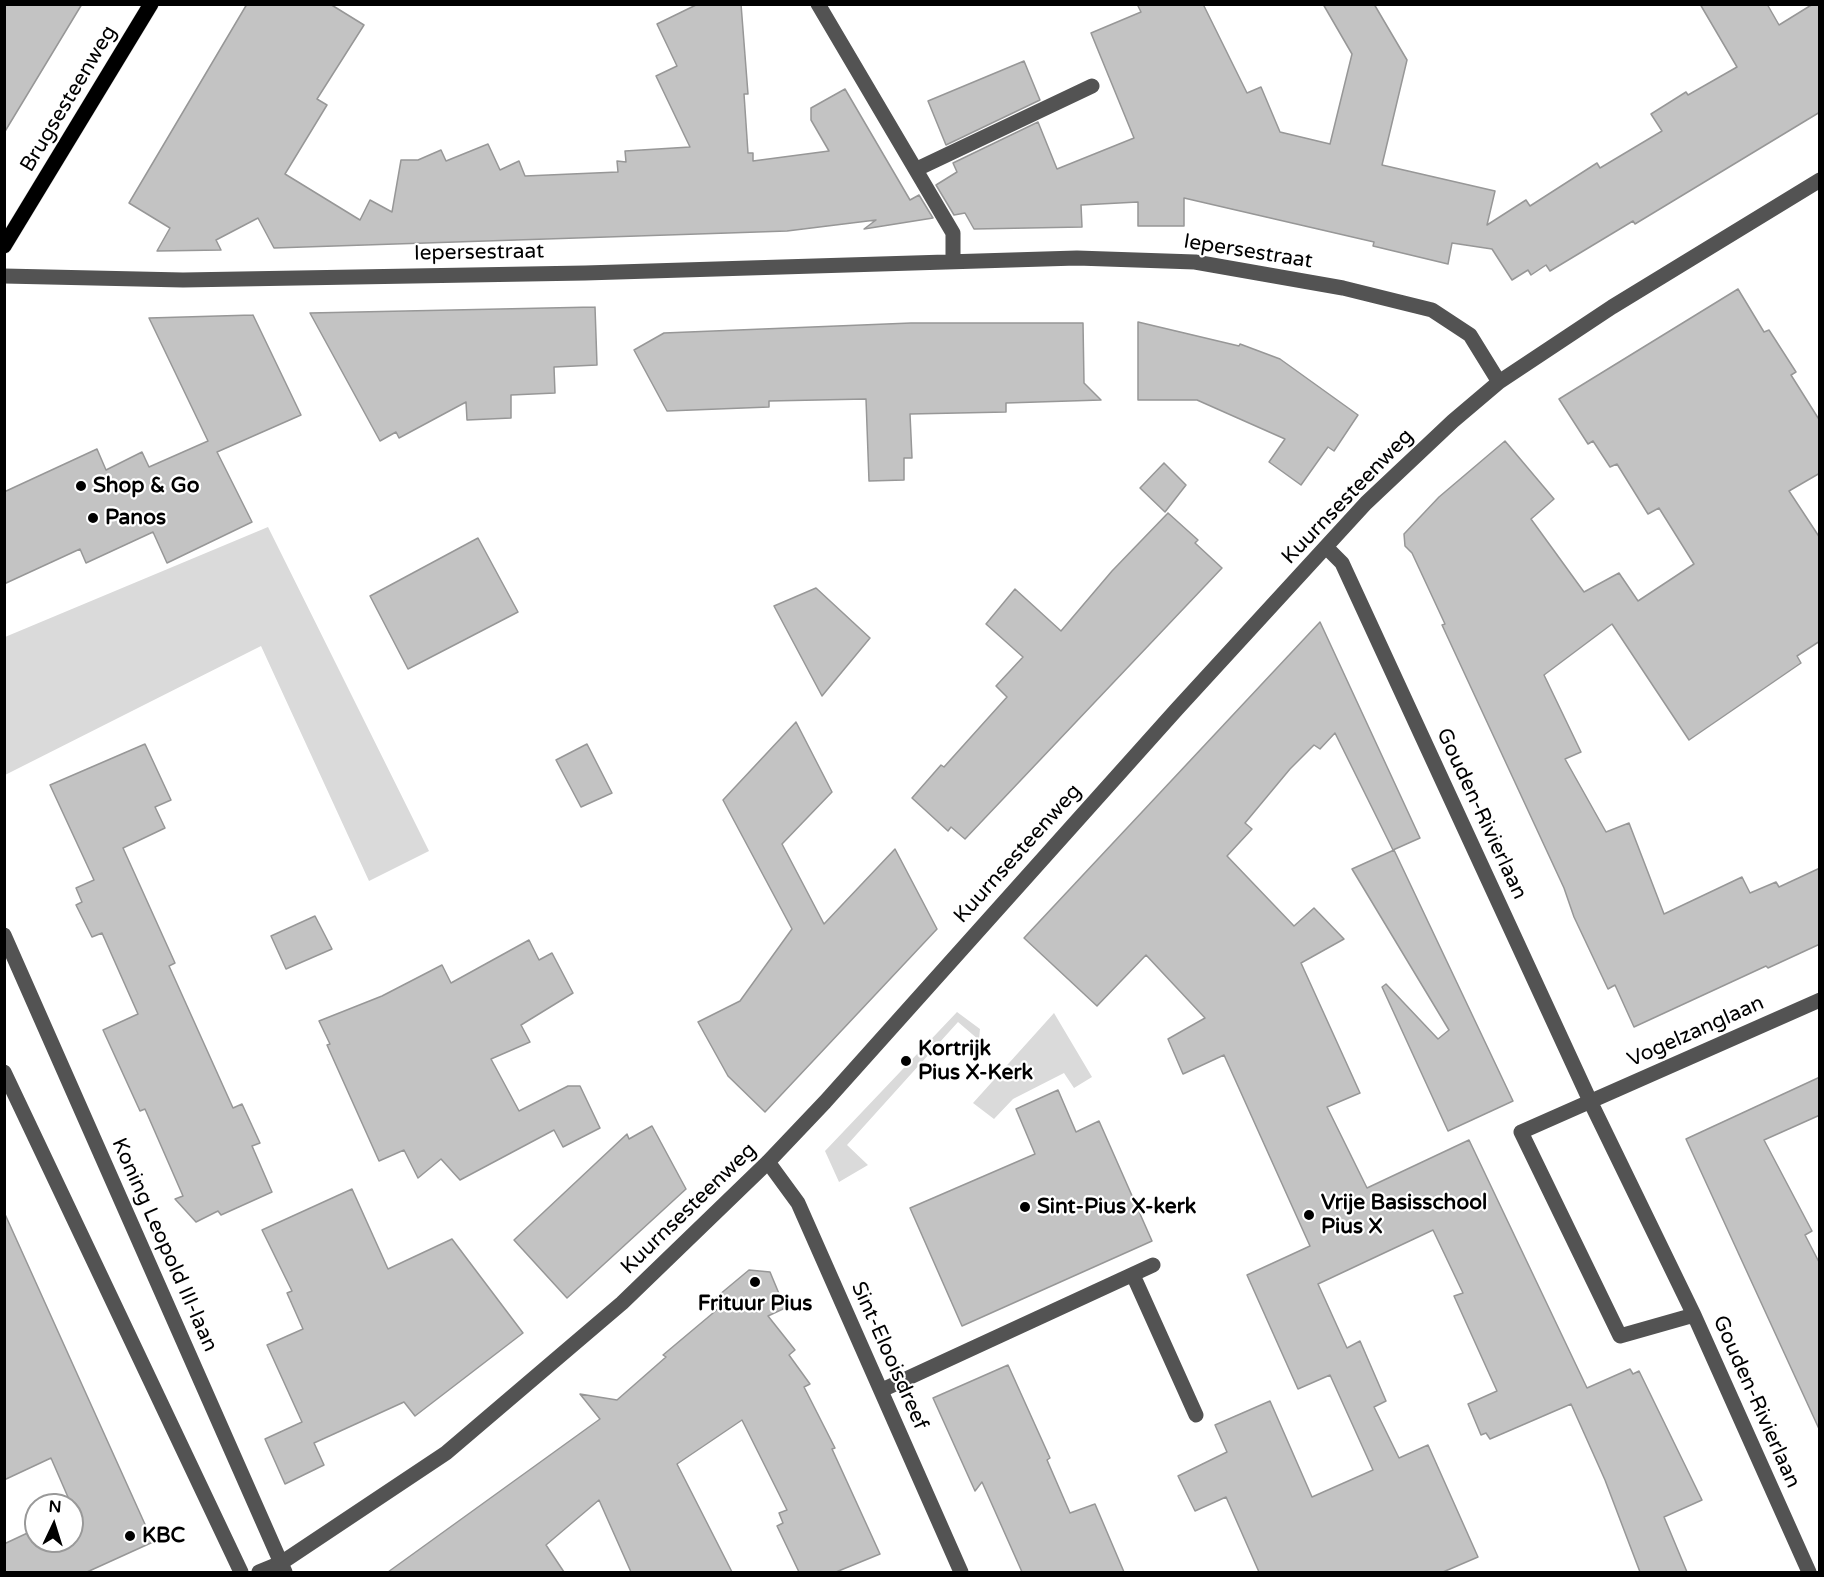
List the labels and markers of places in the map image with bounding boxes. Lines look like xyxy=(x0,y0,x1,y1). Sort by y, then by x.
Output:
place label: Shop & Go xyxy=(93,473,200,499)
marker: Shop & Go xyxy=(74,479,88,493)
place label: Panos xyxy=(105,505,166,531)
marker: Panos xyxy=(86,511,100,525)
place label: Kortrijk Pius X-Kerk xyxy=(918,1036,1033,1086)
marker: Kortrijk Pius X-Kerk xyxy=(899,1054,913,1068)
place label: Vrije Basisschool Pius X xyxy=(1321,1190,1487,1240)
place label: Sint-Pius X-kerk xyxy=(1037,1194,1196,1220)
marker: Sint-Pius X-kerk xyxy=(1018,1200,1032,1214)
marker: Vrije Basisschool Pius X xyxy=(1302,1208,1316,1222)
marker: Frituur Pius xyxy=(748,1275,762,1289)
place label: Frituur Pius xyxy=(698,1291,812,1317)
place label: KBC xyxy=(142,1523,185,1549)
marker: KBC xyxy=(123,1529,137,1543)

